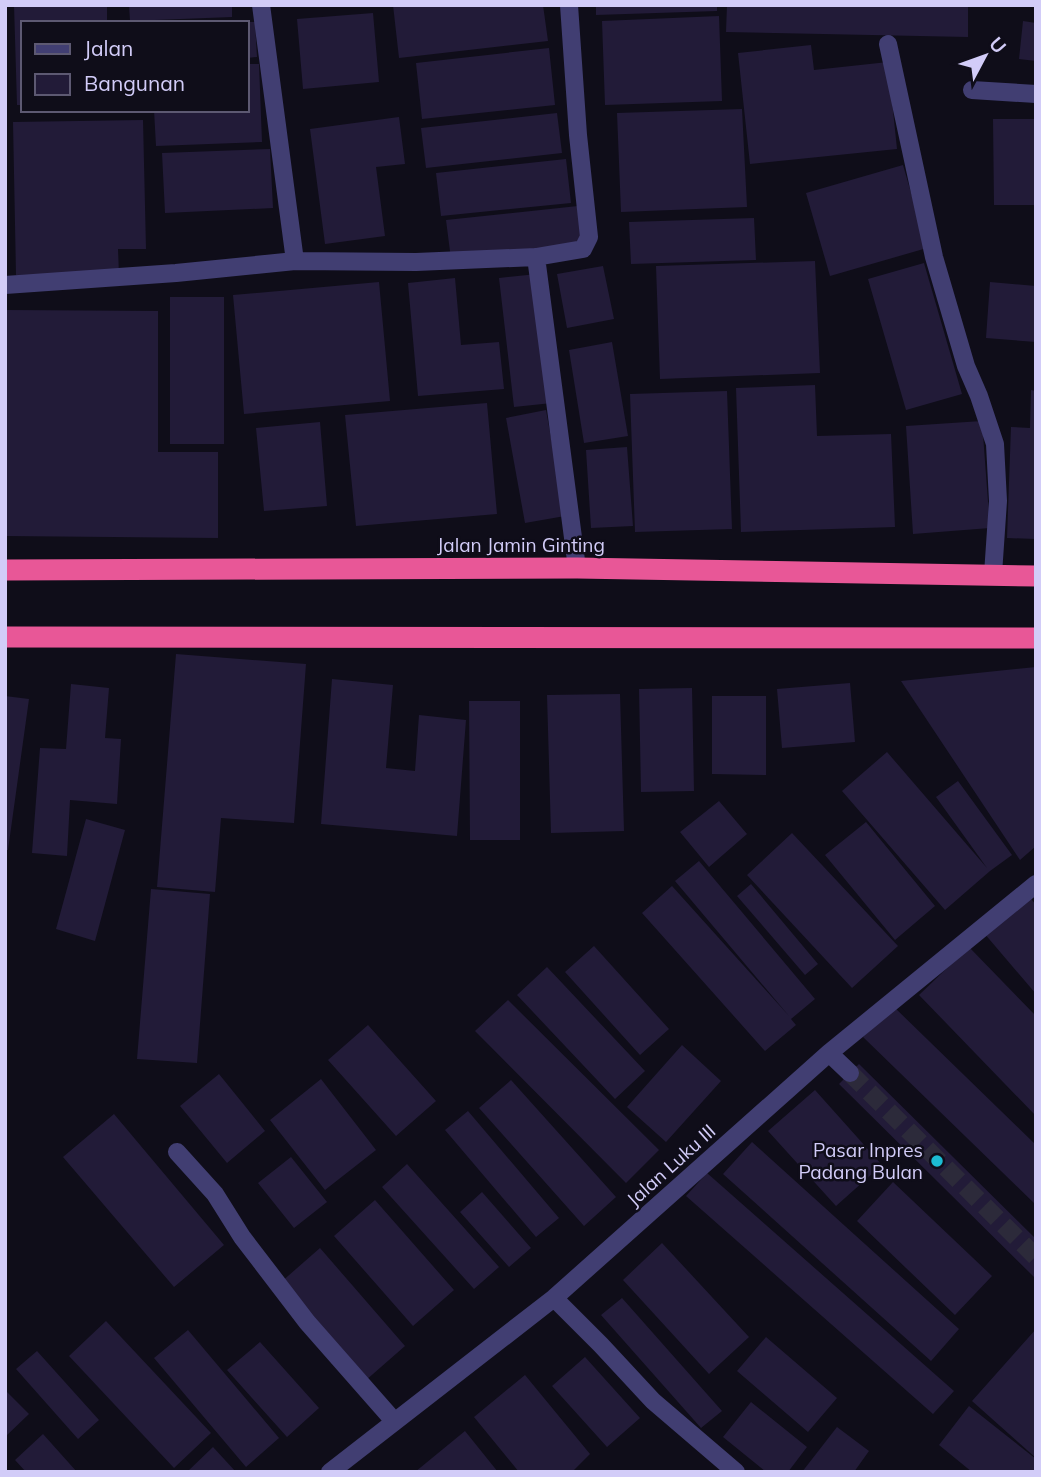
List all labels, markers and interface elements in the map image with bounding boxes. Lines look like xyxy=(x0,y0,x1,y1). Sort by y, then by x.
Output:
legend xyxy=(21,21,248,112)
north arrow xyxy=(950,21,1020,91)
text: U xyxy=(984,32,1011,58)
text: Jalan xyxy=(84,35,133,61)
text: Bangunan xyxy=(84,70,185,96)
street label: Jalan Jamin Ginting xyxy=(437,533,605,557)
street label: Jalan Luku III xyxy=(622,1119,720,1211)
place label: Pasar Inpres Padang Bulan xyxy=(798,1138,923,1184)
marker: Pasar Inpres Padang Bulan xyxy=(929,1153,945,1169)

